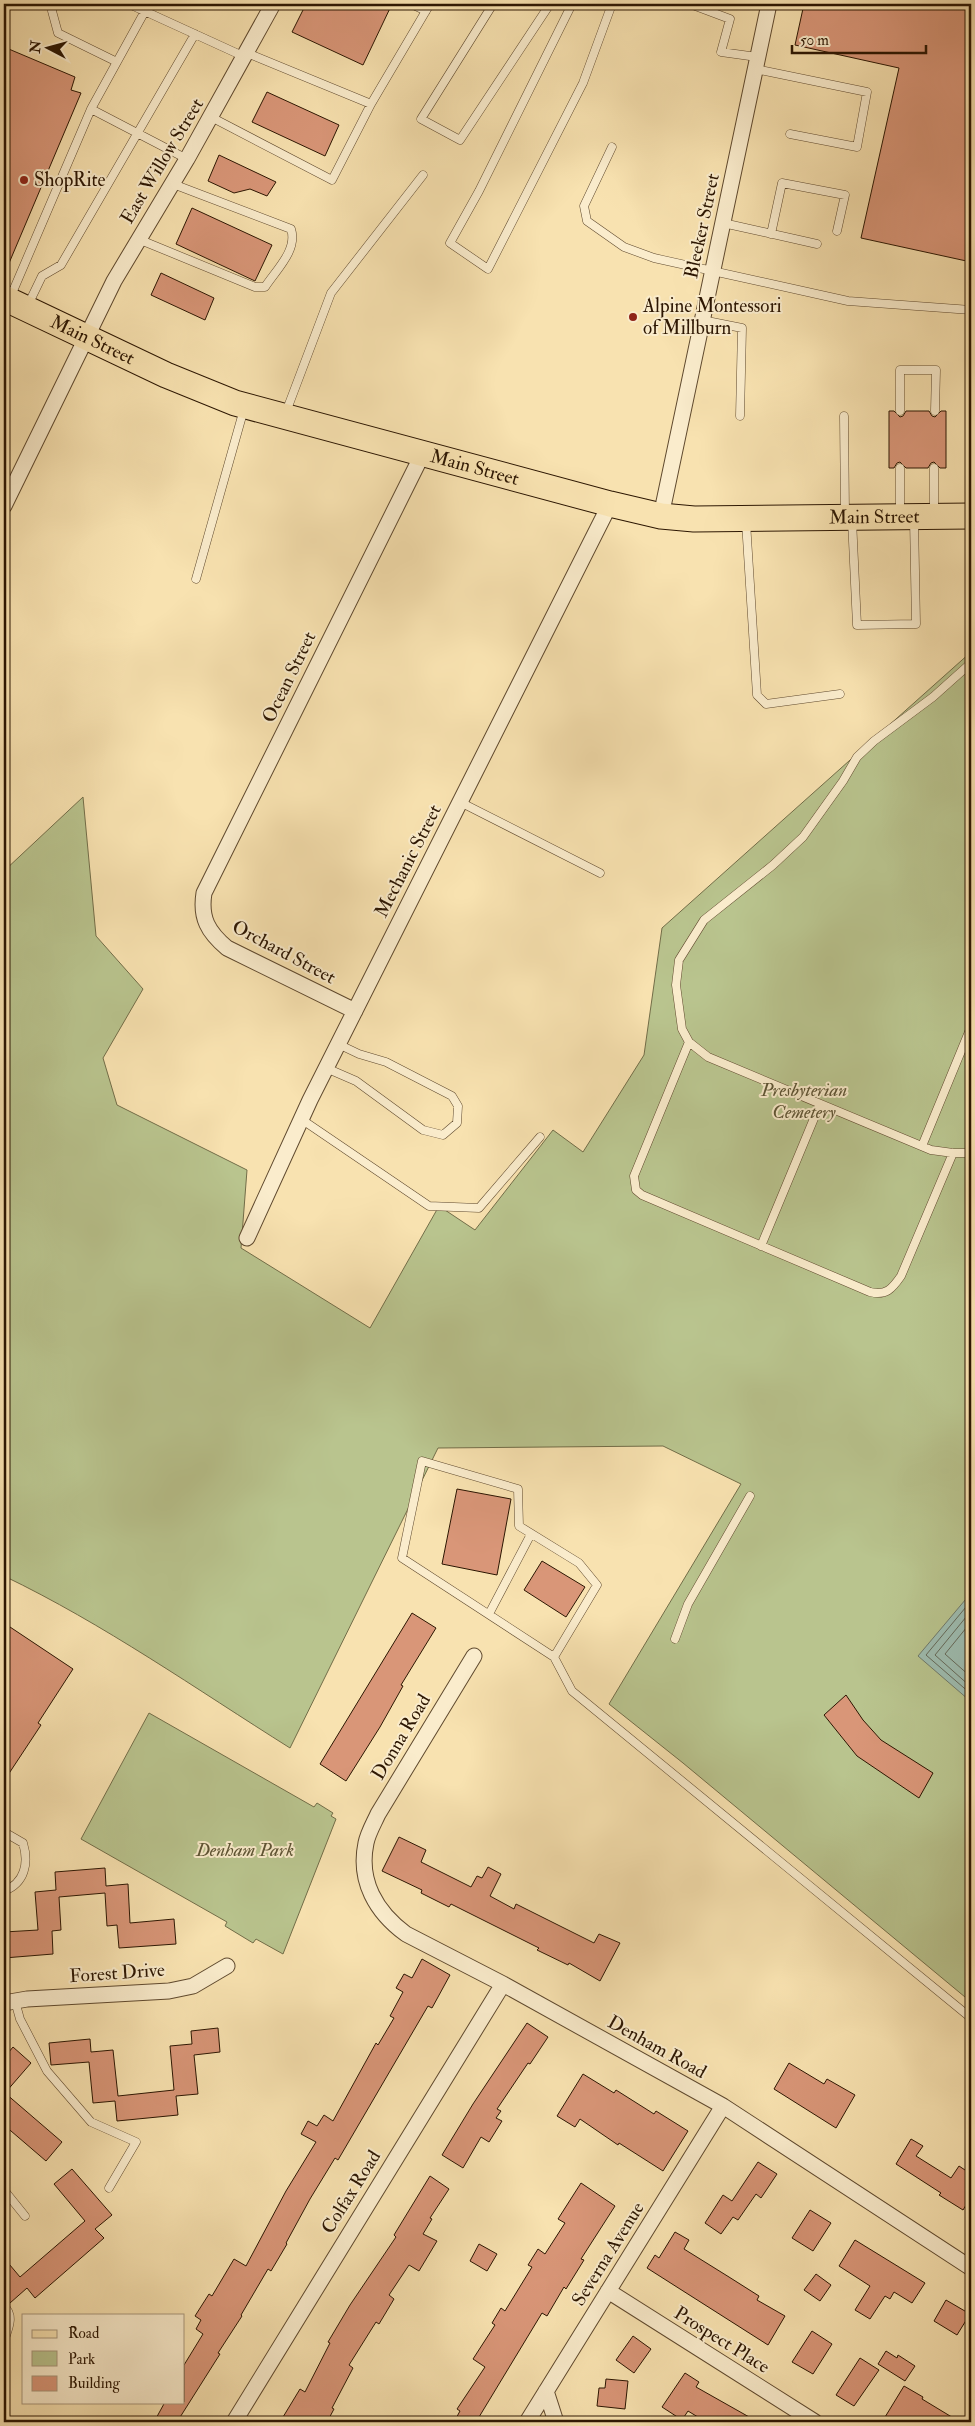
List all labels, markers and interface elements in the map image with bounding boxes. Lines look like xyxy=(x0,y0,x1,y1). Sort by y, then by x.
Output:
north arrow xyxy=(22,22,72,72)
scale bar xyxy=(792,22,926,54)
text: 50 m xyxy=(800,31,829,50)
text: N xyxy=(26,39,45,55)
street label: East Willow Street xyxy=(115,94,209,228)
place label: ShopRite xyxy=(34,168,106,193)
street label: Bleeker Street xyxy=(679,171,725,281)
marker: ShopRite xyxy=(18,174,30,186)
place label: Alpine Montessori of Millburn xyxy=(642,294,782,340)
street label: Main Street xyxy=(46,310,139,370)
marker: Alpine Montessori of Millburn xyxy=(627,311,639,323)
street label: Main Street xyxy=(428,444,522,491)
street label: Main Street xyxy=(829,505,920,530)
street label: Ocean Street xyxy=(257,627,321,727)
street label: Mechanic Street xyxy=(369,800,447,922)
street label: Orchard Street xyxy=(228,915,340,989)
park label: Presbyterian Cemetery xyxy=(760,1078,847,1124)
street label: Donna Road xyxy=(366,1689,436,1784)
park label: Denham Park xyxy=(195,1838,294,1862)
street label: Forest Drive xyxy=(68,1958,166,1988)
street label: Denham Road xyxy=(603,2010,711,2084)
street label: Colfax Road xyxy=(316,2145,386,2238)
street label: Severna Avenue xyxy=(567,2197,650,2310)
street label: Prospect Place xyxy=(669,2301,774,2380)
legend xyxy=(22,2314,185,2404)
text: Road xyxy=(68,2324,100,2343)
text: Park xyxy=(68,2350,95,2369)
text: Building xyxy=(68,2374,120,2393)

